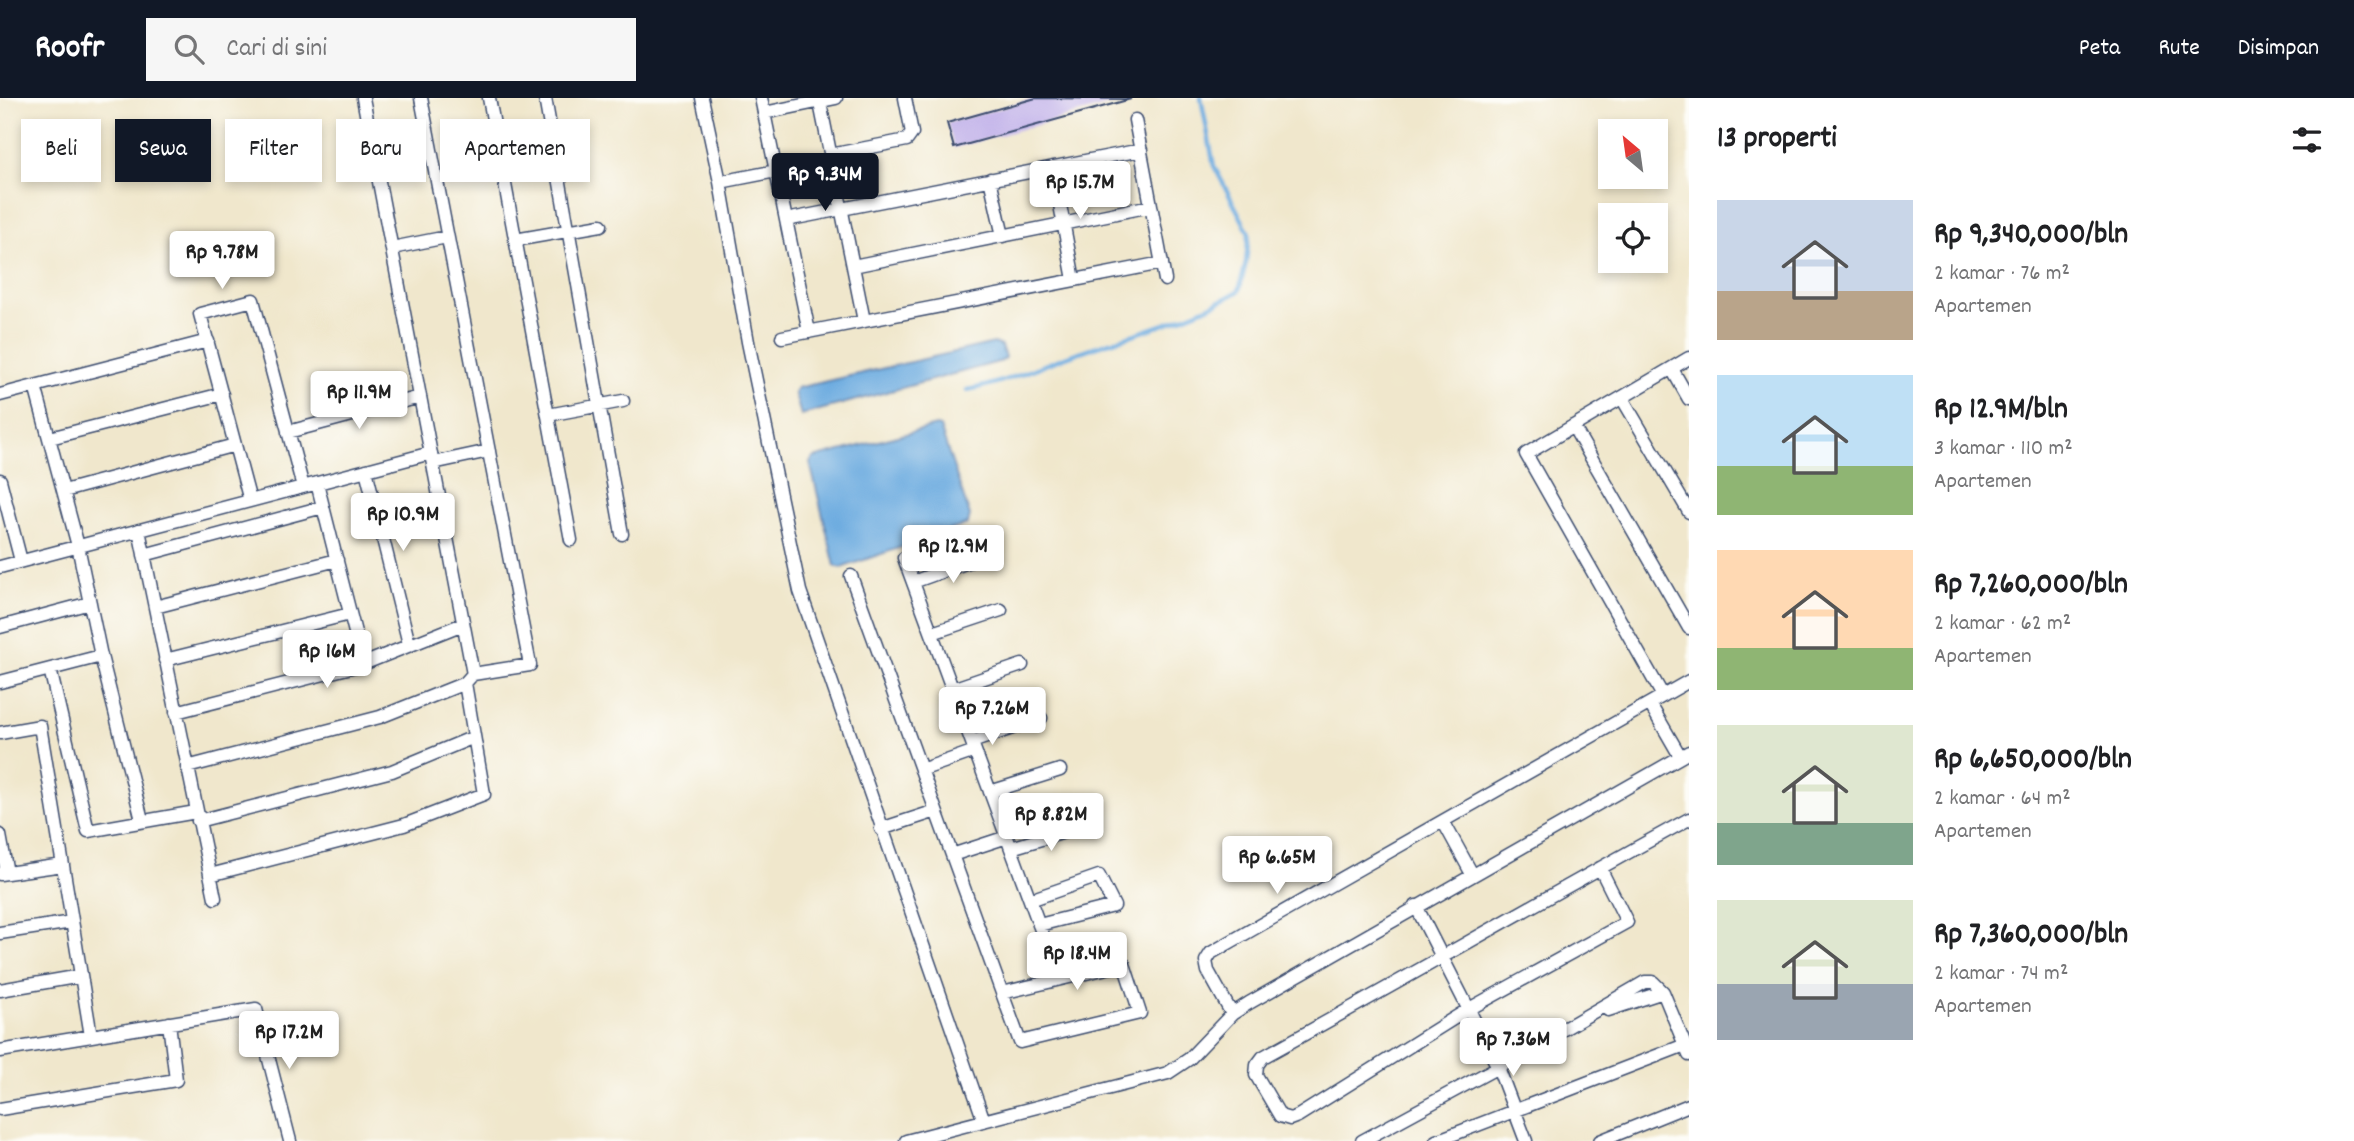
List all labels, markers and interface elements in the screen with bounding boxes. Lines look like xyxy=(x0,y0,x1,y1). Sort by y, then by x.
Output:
search box xyxy=(146,18,636,81)
text: Roofr xyxy=(35,26,104,73)
icon: search xyxy=(170,30,208,68)
text: Cari di sini xyxy=(226,31,327,68)
text: Peta xyxy=(2079,32,2120,66)
text: Rute xyxy=(2158,32,2200,66)
text: Disimpan xyxy=(2238,32,2319,66)
chip: Beli xyxy=(21,119,101,182)
chip: Sewa xyxy=(115,119,211,182)
chip: Filter xyxy=(225,119,322,182)
chip: Baru xyxy=(336,119,426,182)
chip: Apartemen xyxy=(440,119,590,182)
north arrow xyxy=(1598,119,1668,189)
map controls xyxy=(1598,119,1668,273)
text: 13 properti xyxy=(1717,119,1837,162)
icon: filters xyxy=(2288,121,2326,159)
pin: Rp 9.34M xyxy=(753,153,897,213)
text: Rp 9.34M xyxy=(788,159,862,192)
pin: Rp 15.7M xyxy=(1008,162,1152,221)
text: Rp 15.7M xyxy=(1046,167,1114,200)
button: locate xyxy=(1598,203,1668,273)
text: Rp 9,340,000/bln xyxy=(1934,215,2128,258)
icon: home xyxy=(1773,228,1857,312)
pin: Rp 9.78M xyxy=(150,232,294,291)
text: Rp 9.78M xyxy=(186,237,258,270)
text: 2 kamar · 76 m² xyxy=(1934,258,2070,291)
text: Apartemen xyxy=(1934,291,2032,324)
pin: Rp 11.9M xyxy=(287,372,431,431)
text: Rp 11.9M xyxy=(327,377,391,410)
text: Rp 12.9M/bln xyxy=(1934,390,2068,433)
icon: home xyxy=(1773,403,1857,487)
text: 3 kamar · 110 m² xyxy=(1934,433,2073,466)
text: Apartemen xyxy=(1934,466,2032,499)
pin: Rp 10.9M xyxy=(331,494,475,553)
text: Rp 10.9M xyxy=(367,499,439,532)
pin: Rp 12.9M xyxy=(881,526,1025,585)
text: Rp 12.9M xyxy=(918,531,988,564)
text: Rp 7,260,000/bln xyxy=(1934,565,2128,608)
icon: home xyxy=(1773,578,1857,662)
text: 2 kamar · 62 m² xyxy=(1934,608,2071,641)
pin: Rp 16M xyxy=(270,630,384,690)
text: Rp 16M xyxy=(299,636,355,669)
text: Apartemen xyxy=(1934,641,2032,674)
pin: Rp 7.26M xyxy=(920,688,1064,747)
text: Rp 7.26M xyxy=(955,693,1029,726)
text: Rp 6,650,000/bln xyxy=(1934,740,2132,783)
icon: home xyxy=(1773,753,1857,837)
text: 2 kamar · 64 m² xyxy=(1934,783,2071,816)
pin: Rp 8.82M xyxy=(979,794,1123,853)
text: Rp 8.82M xyxy=(1015,799,1087,832)
text: Apartemen xyxy=(1934,816,2032,849)
pin: Rp 6.65M xyxy=(1205,836,1349,896)
text: Rp 6.65M xyxy=(1238,842,1316,875)
text: Rp 7,360,000/bln xyxy=(1934,915,2128,958)
icon: home xyxy=(1773,928,1857,1012)
pin: Rp 18.4M xyxy=(1005,932,1149,992)
text: Rp 18.4M xyxy=(1043,938,1111,971)
text: 2 kamar · 74 m² xyxy=(1934,958,2068,991)
text: Apartemen xyxy=(1934,991,2032,1024)
pin: Rp 17.2M xyxy=(217,1012,361,1071)
text: Rp 17.2M xyxy=(255,1017,323,1050)
pin: Rp 7.36M xyxy=(1441,1018,1585,1078)
text: Rp 7.36M xyxy=(1476,1024,1550,1057)

